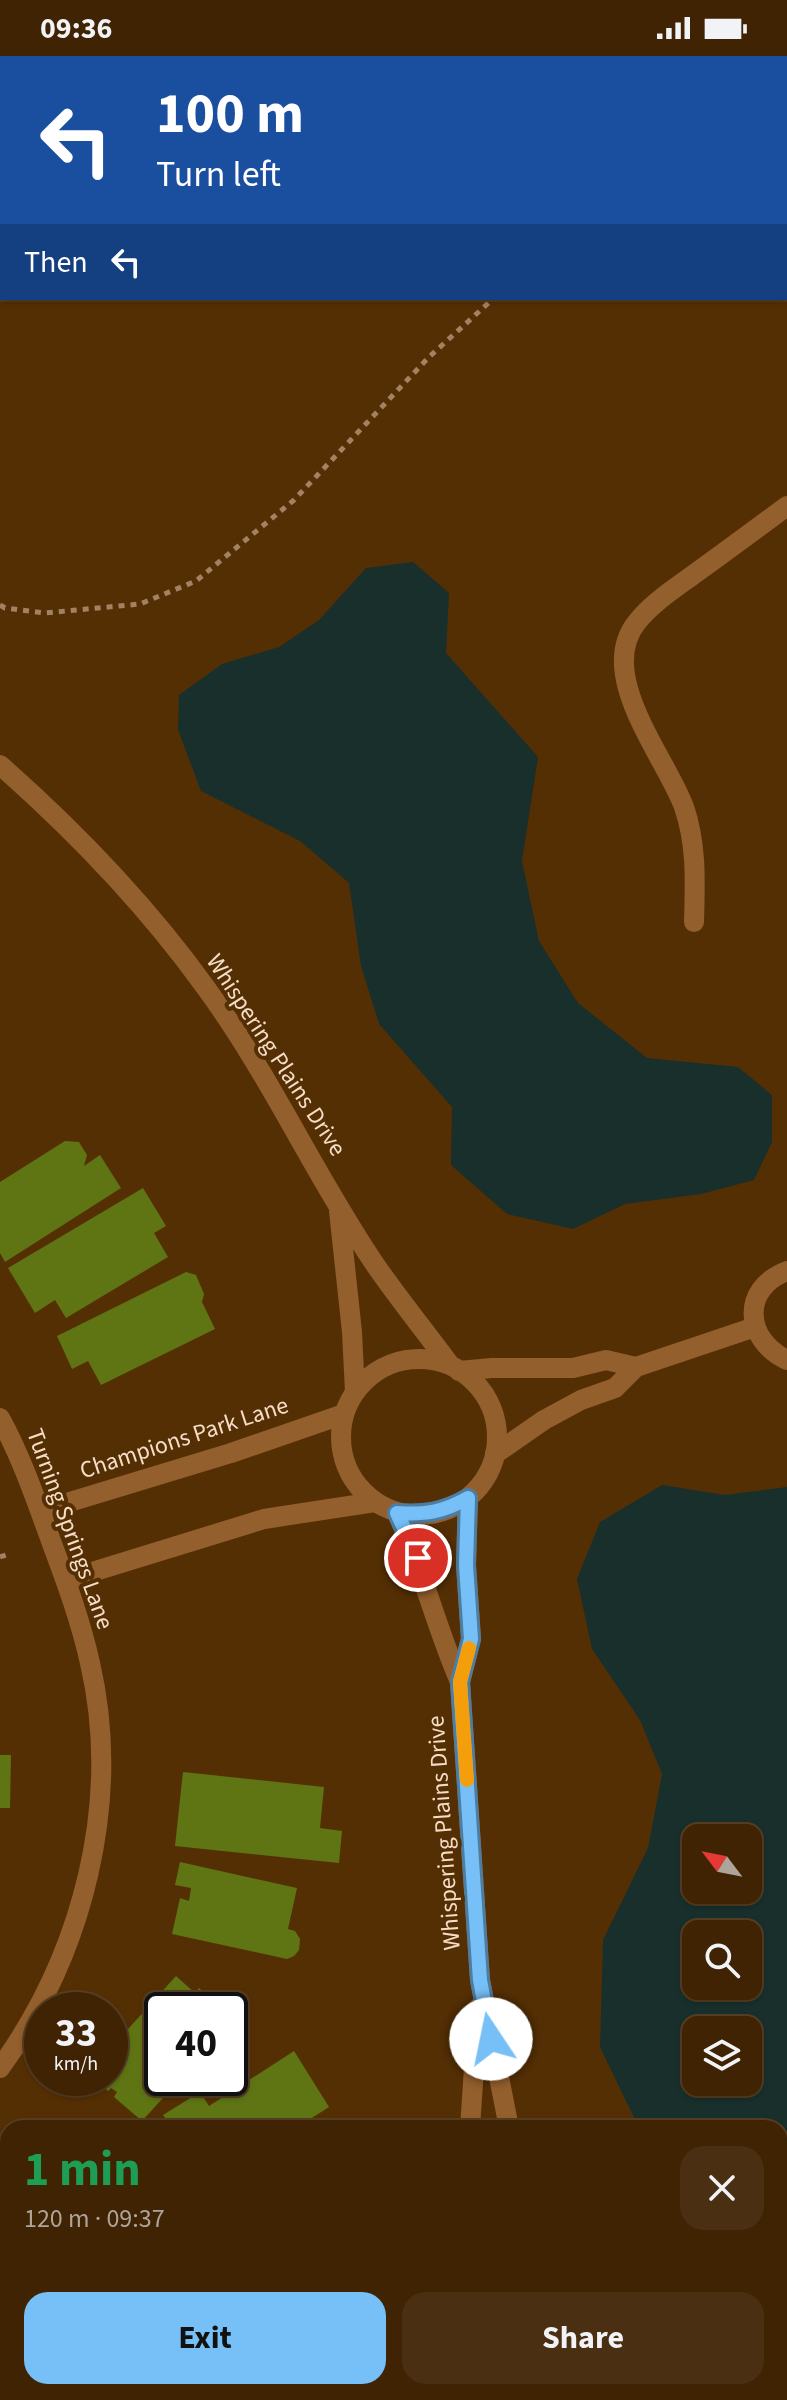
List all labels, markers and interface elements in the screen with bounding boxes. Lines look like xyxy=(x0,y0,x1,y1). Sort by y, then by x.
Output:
text: 09:36 xyxy=(40,7,112,50)
text: 100 m xyxy=(156,75,304,154)
icon: left xyxy=(24,88,128,192)
text: Turn left xyxy=(156,149,281,200)
icon: left xyxy=(104,240,148,284)
text: Then xyxy=(24,241,88,284)
street label: Whispering Plains Drive xyxy=(197,947,355,1163)
street label: Champions Park Lane xyxy=(75,1388,293,1488)
street label: Turning Springs Lane xyxy=(17,1424,123,1634)
pin xyxy=(384,1524,452,1592)
icon: arrive xyxy=(396,1536,440,1580)
street label: Whispering Plains Drive xyxy=(418,1715,470,1951)
north arrow xyxy=(682,1824,762,1904)
map controls xyxy=(682,1824,762,2096)
button: search xyxy=(682,1920,762,2000)
speed limit sign: 40 xyxy=(144,1992,248,2096)
position arrow xyxy=(449,1997,533,2081)
text: 33 xyxy=(55,2005,97,2062)
button: layers xyxy=(682,2016,762,2096)
text: km/h xyxy=(54,2050,98,2078)
text: 1 min xyxy=(24,2136,141,2204)
button: close xyxy=(680,2146,764,2230)
text: 120 m · 09:37 xyxy=(24,2200,165,2237)
button: Exit xyxy=(24,2292,386,2384)
button: Share xyxy=(402,2292,764,2384)

